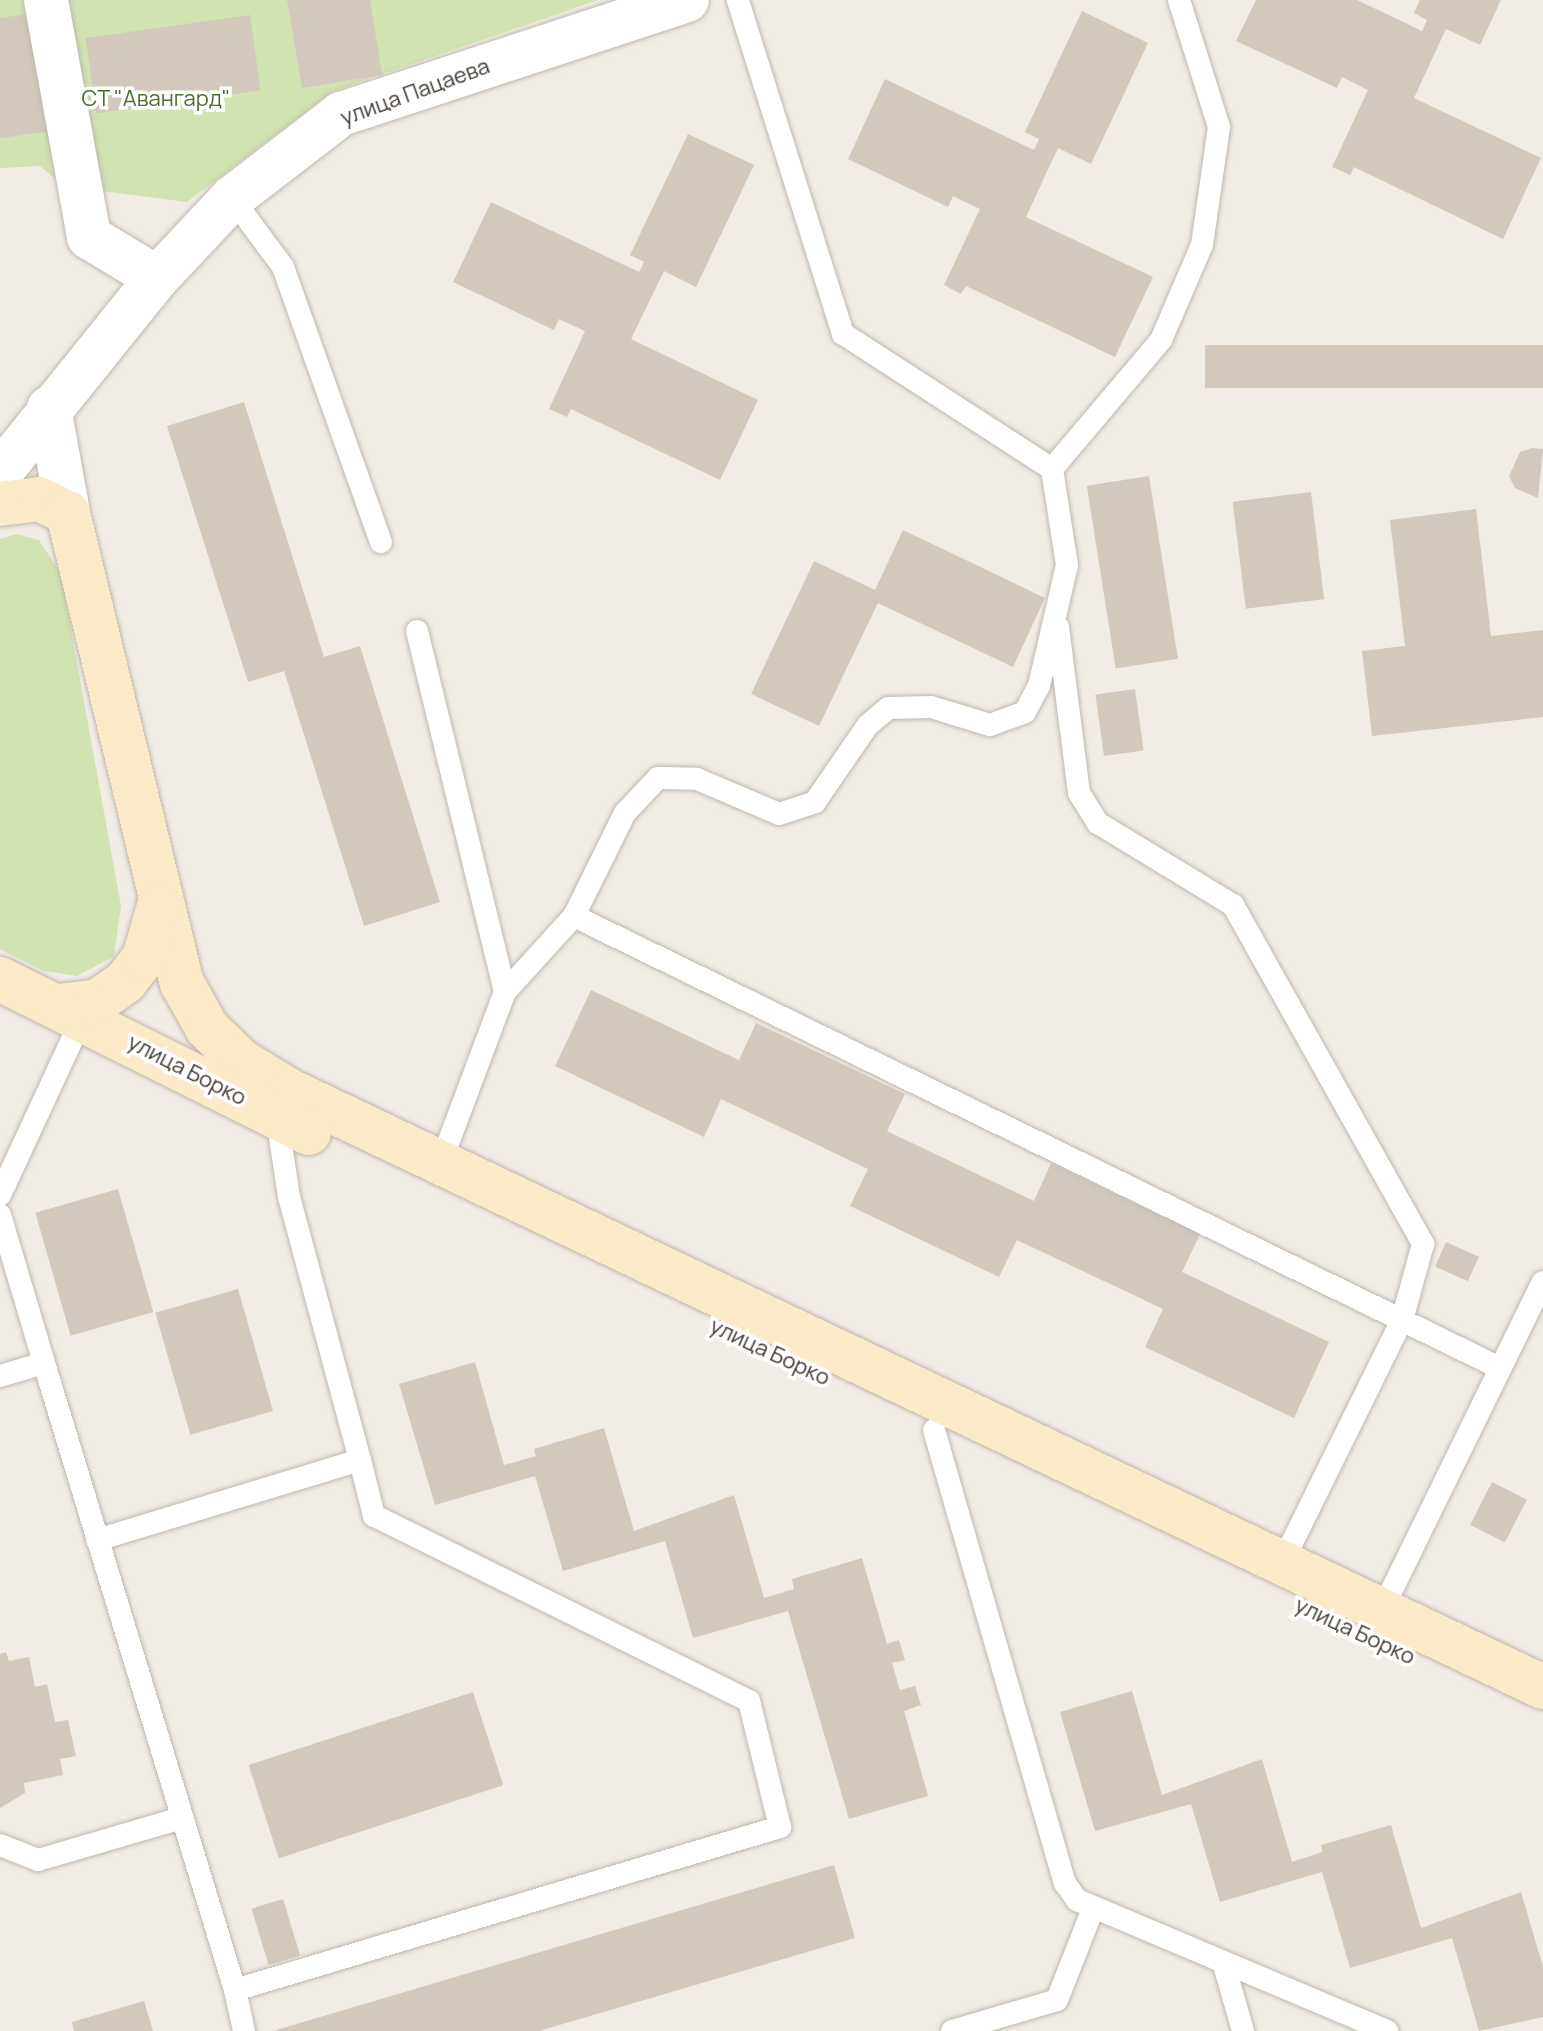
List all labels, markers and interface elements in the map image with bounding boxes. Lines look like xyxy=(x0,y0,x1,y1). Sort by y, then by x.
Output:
street label: улица Пацаева xyxy=(337,53,493,131)
park label: СТ "Авангард" xyxy=(81,86,231,112)
street label: улица Борко xyxy=(123,1029,251,1111)
street label: улица Борко xyxy=(706,1313,834,1391)
street label: улица Борко xyxy=(1291,1592,1419,1670)

